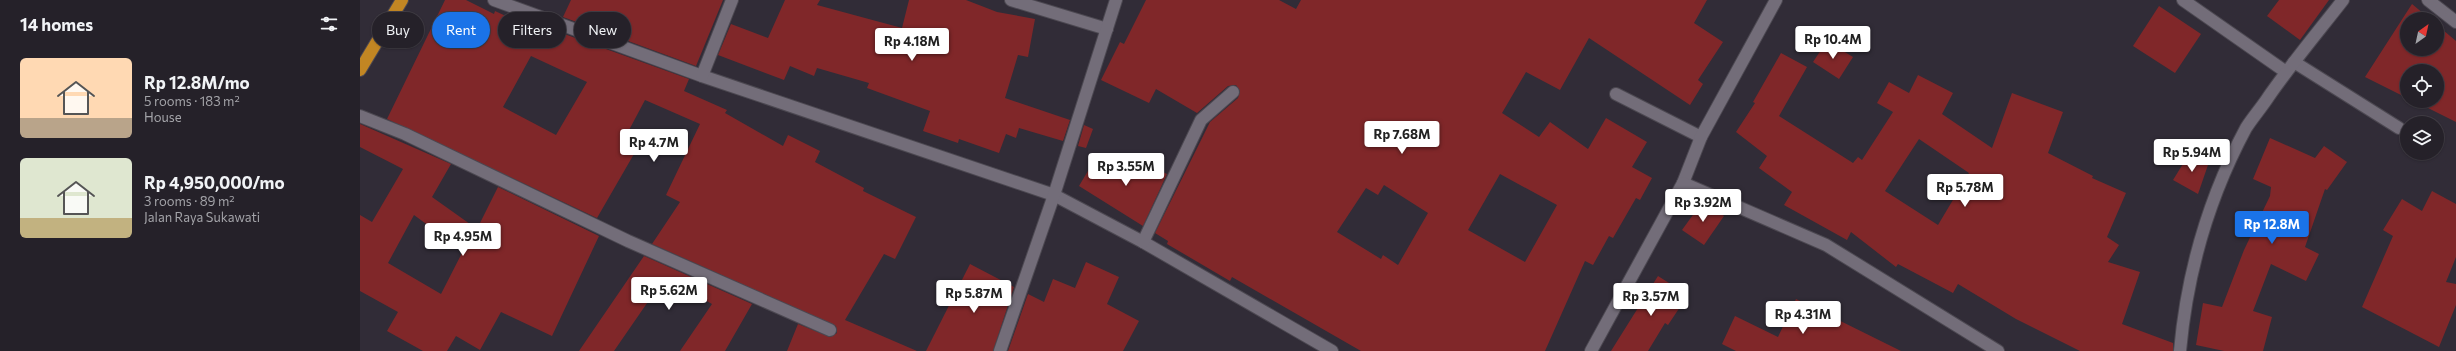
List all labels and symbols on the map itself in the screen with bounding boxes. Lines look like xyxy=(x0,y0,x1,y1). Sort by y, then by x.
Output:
north arrow xyxy=(2400,12,2444,56)
pin: Rp 10.4M xyxy=(1792,26,1874,60)
pin: Rp 4.18M xyxy=(871,28,953,62)
pin: Rp 7.68M xyxy=(1361,121,1443,155)
pin: Rp 4.7M xyxy=(617,129,691,163)
pin: Rp 5.94M xyxy=(2151,139,2233,173)
pin: Rp 3.55M xyxy=(1085,153,1167,187)
pin: Rp 5.78M xyxy=(1924,174,2006,208)
pin: Rp 3.92M xyxy=(1662,189,1744,223)
pin: Rp 12.8M xyxy=(2231,211,2313,245)
pin: Rp 4.95M xyxy=(422,223,504,257)
pin: Rp 5.62M xyxy=(628,277,710,311)
pin: Rp 5.87M xyxy=(933,280,1015,314)
pin: Rp 3.57M xyxy=(1610,283,1692,317)
pin: Rp 4.31M xyxy=(1762,301,1844,335)

